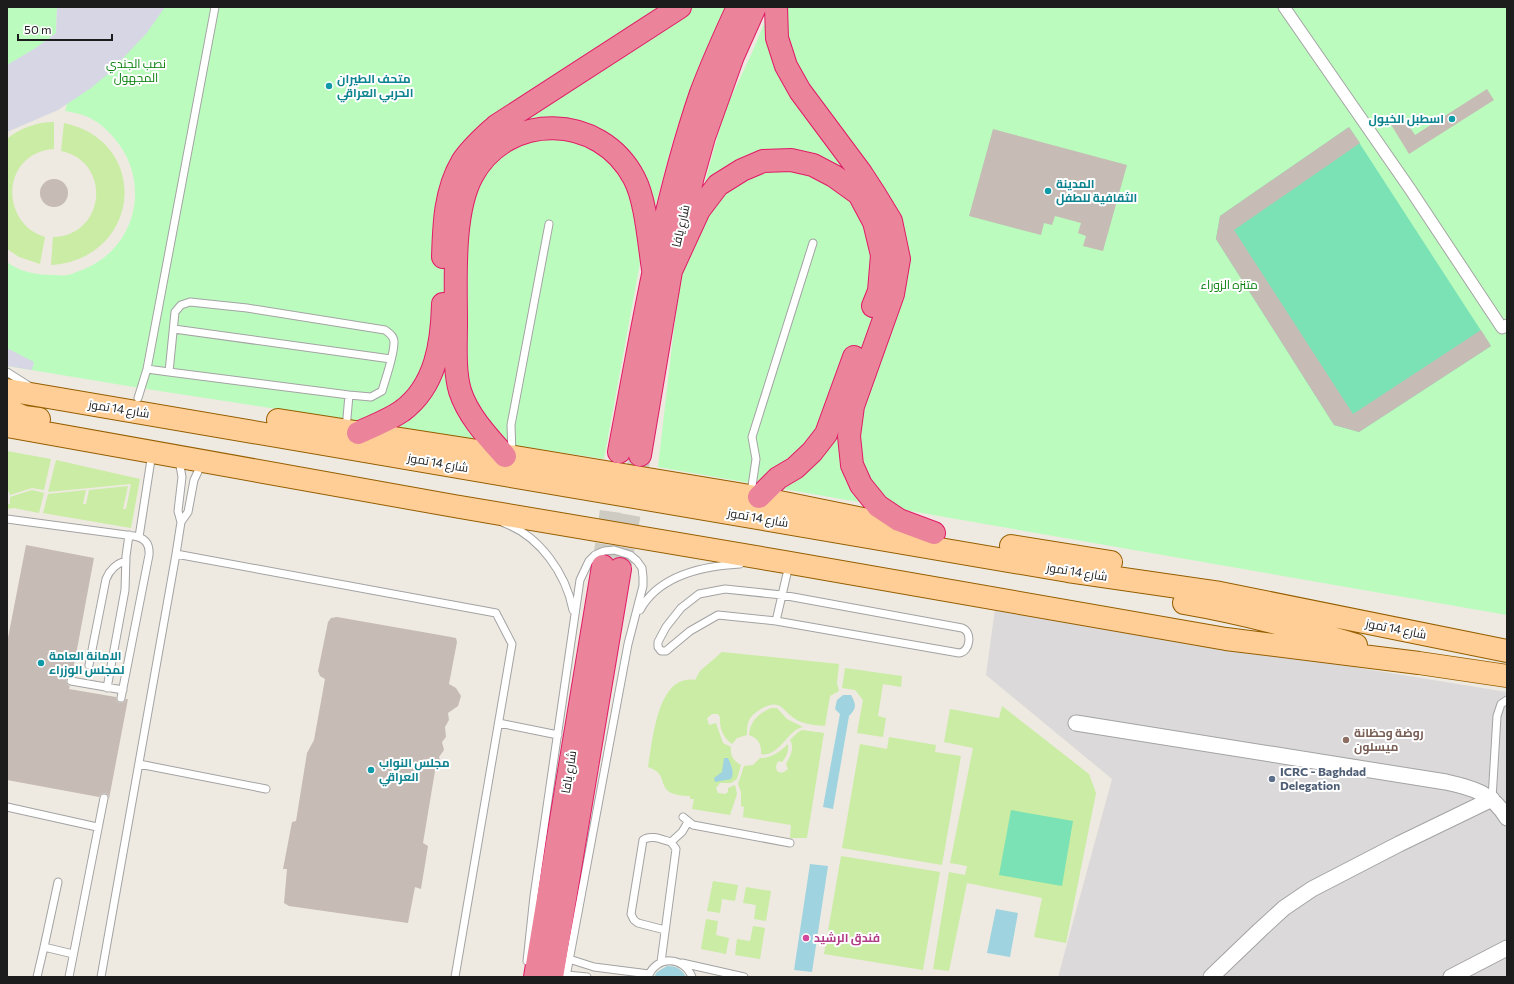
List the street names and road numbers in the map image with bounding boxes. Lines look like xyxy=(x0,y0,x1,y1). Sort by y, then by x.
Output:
street label: شارع يافا xyxy=(668,203,694,249)
street label: شارع 14 تموز xyxy=(86,396,151,422)
street label: شارع 14 تموز xyxy=(405,450,470,476)
street label: شارع 14 تموز xyxy=(725,505,790,531)
street label: شارع 14 تموز xyxy=(1044,559,1109,585)
street label: شارع 14 تموز xyxy=(1363,615,1428,643)
street label: شارع يافا xyxy=(558,749,580,795)

